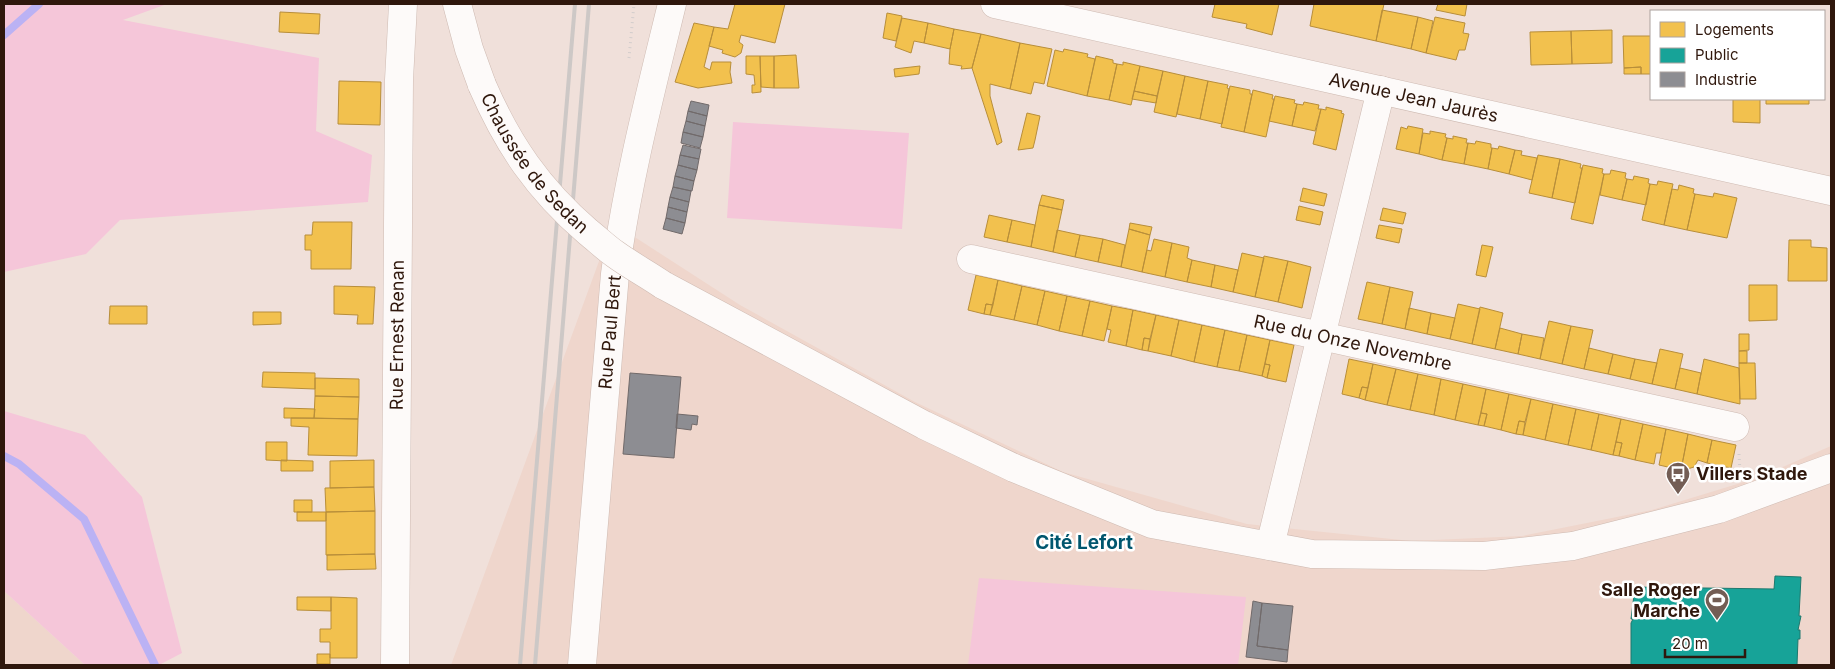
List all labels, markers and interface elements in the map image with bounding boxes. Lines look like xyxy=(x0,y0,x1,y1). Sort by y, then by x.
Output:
legend xyxy=(1650,10,1825,100)
text: Logements xyxy=(1695,20,1774,39)
text: Public xyxy=(1695,45,1738,64)
street label: Avenue Jean Jaurès xyxy=(1327,68,1500,126)
text: Industrie xyxy=(1695,70,1757,89)
street label: Chaussée de Sedan xyxy=(477,90,593,238)
street label: Rue Ernest Renan xyxy=(386,260,408,410)
street label: Rue Paul Bert xyxy=(594,274,625,390)
street label: Rue du Onze Novembre xyxy=(1252,311,1454,374)
bus stop icon: Villers Stade xyxy=(1665,461,1691,495)
place label: Villers Stade xyxy=(1696,463,1808,484)
district label: Cité Lefort xyxy=(1035,531,1133,554)
place label: Salle Roger Marche xyxy=(1601,579,1700,621)
sports icon: Salle Roger Marche xyxy=(1704,587,1730,621)
scale bar xyxy=(1665,626,1745,658)
text: 20 m xyxy=(1672,634,1708,653)

